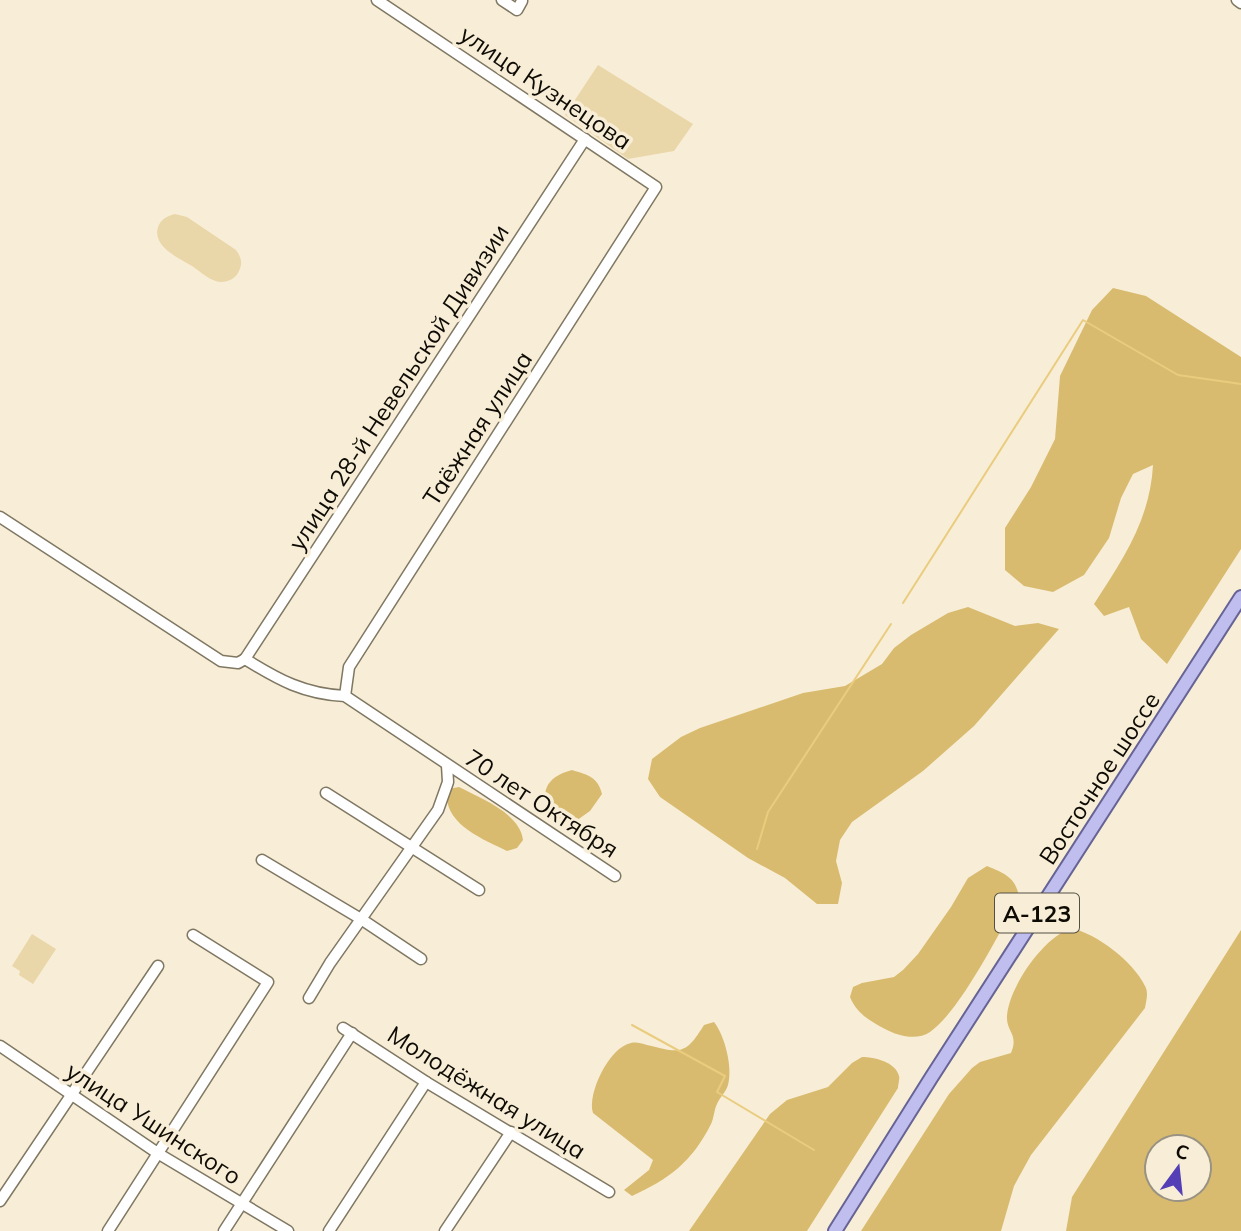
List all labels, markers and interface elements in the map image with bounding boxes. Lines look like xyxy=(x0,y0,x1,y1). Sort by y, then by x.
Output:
street label: улица Кузнецова xyxy=(454,18,638,156)
street label: улица 28-й Невельской Дивизии xyxy=(281,218,515,556)
street label: Таёжная улица xyxy=(416,345,538,511)
street label: Восточное шоссе xyxy=(1032,686,1166,870)
street label: 70 лет Октября xyxy=(460,742,624,864)
road number: А-123 xyxy=(995,893,1079,932)
street label: Молодёжная улица xyxy=(382,1019,592,1165)
street label: улица Ушинского xyxy=(61,1055,247,1191)
north arrow xyxy=(1143,1133,1213,1203)
text: С xyxy=(1173,1138,1192,1165)

